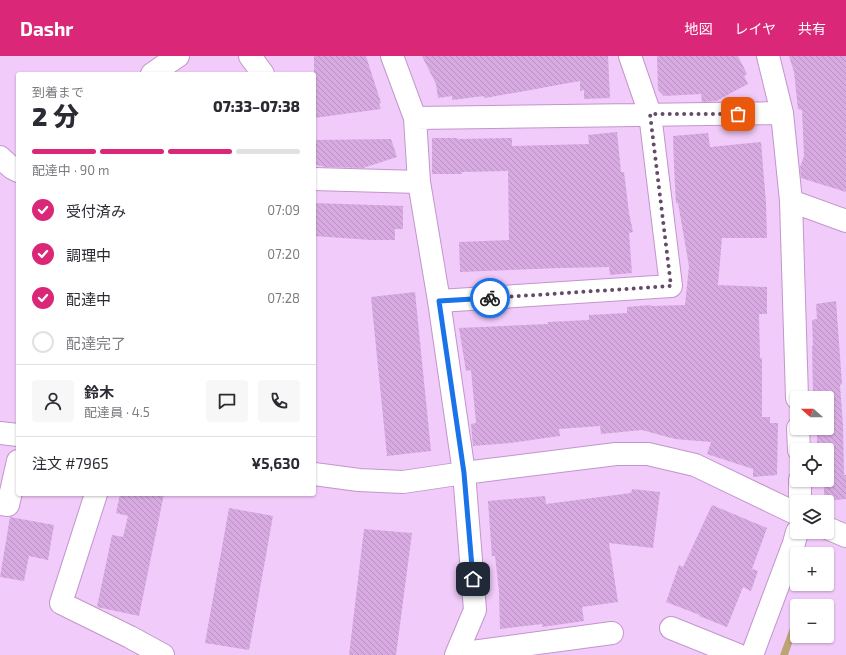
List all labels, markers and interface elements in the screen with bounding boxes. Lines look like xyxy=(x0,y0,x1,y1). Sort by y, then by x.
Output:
text: Dashr xyxy=(20,17,73,40)
text: 地図 xyxy=(684,20,712,37)
text: レイヤ xyxy=(734,20,776,37)
text: 共有 xyxy=(798,20,826,37)
text: 到着まで xyxy=(32,84,84,100)
text: 07:33–07:38 xyxy=(213,97,300,115)
pin xyxy=(721,97,755,131)
text: 2 分 xyxy=(32,100,79,131)
icon: bag xyxy=(727,103,749,125)
text: 配達中 · 90 m xyxy=(32,162,109,178)
icon: check xyxy=(32,199,54,221)
text: 受付済み xyxy=(66,202,126,220)
text: 07:09 xyxy=(267,202,300,218)
icon: check xyxy=(32,243,54,265)
text: 調理中 xyxy=(66,246,111,264)
text: 07:20 xyxy=(267,246,300,262)
courier xyxy=(470,278,510,318)
icon: check xyxy=(32,287,54,309)
icon: bike xyxy=(479,287,501,309)
text: 配達中 xyxy=(66,290,111,308)
text: 07:28 xyxy=(267,290,300,306)
text: 配達完了 xyxy=(66,334,126,352)
button: person xyxy=(32,380,74,422)
button: chat xyxy=(206,380,248,422)
button: phone xyxy=(258,380,300,422)
text: 鈴木 xyxy=(84,383,114,401)
north arrow xyxy=(790,391,834,435)
map controls xyxy=(790,391,834,643)
text: 配達員 · 4.5 xyxy=(84,404,150,420)
button: locate xyxy=(790,443,834,487)
text: 注文 #7965 xyxy=(32,454,109,472)
text: ¥5,630 xyxy=(251,454,300,472)
button: layers xyxy=(790,495,834,539)
button: + xyxy=(790,547,834,591)
pin xyxy=(456,562,490,596)
icon: home xyxy=(462,568,484,590)
button: − xyxy=(790,599,834,643)

